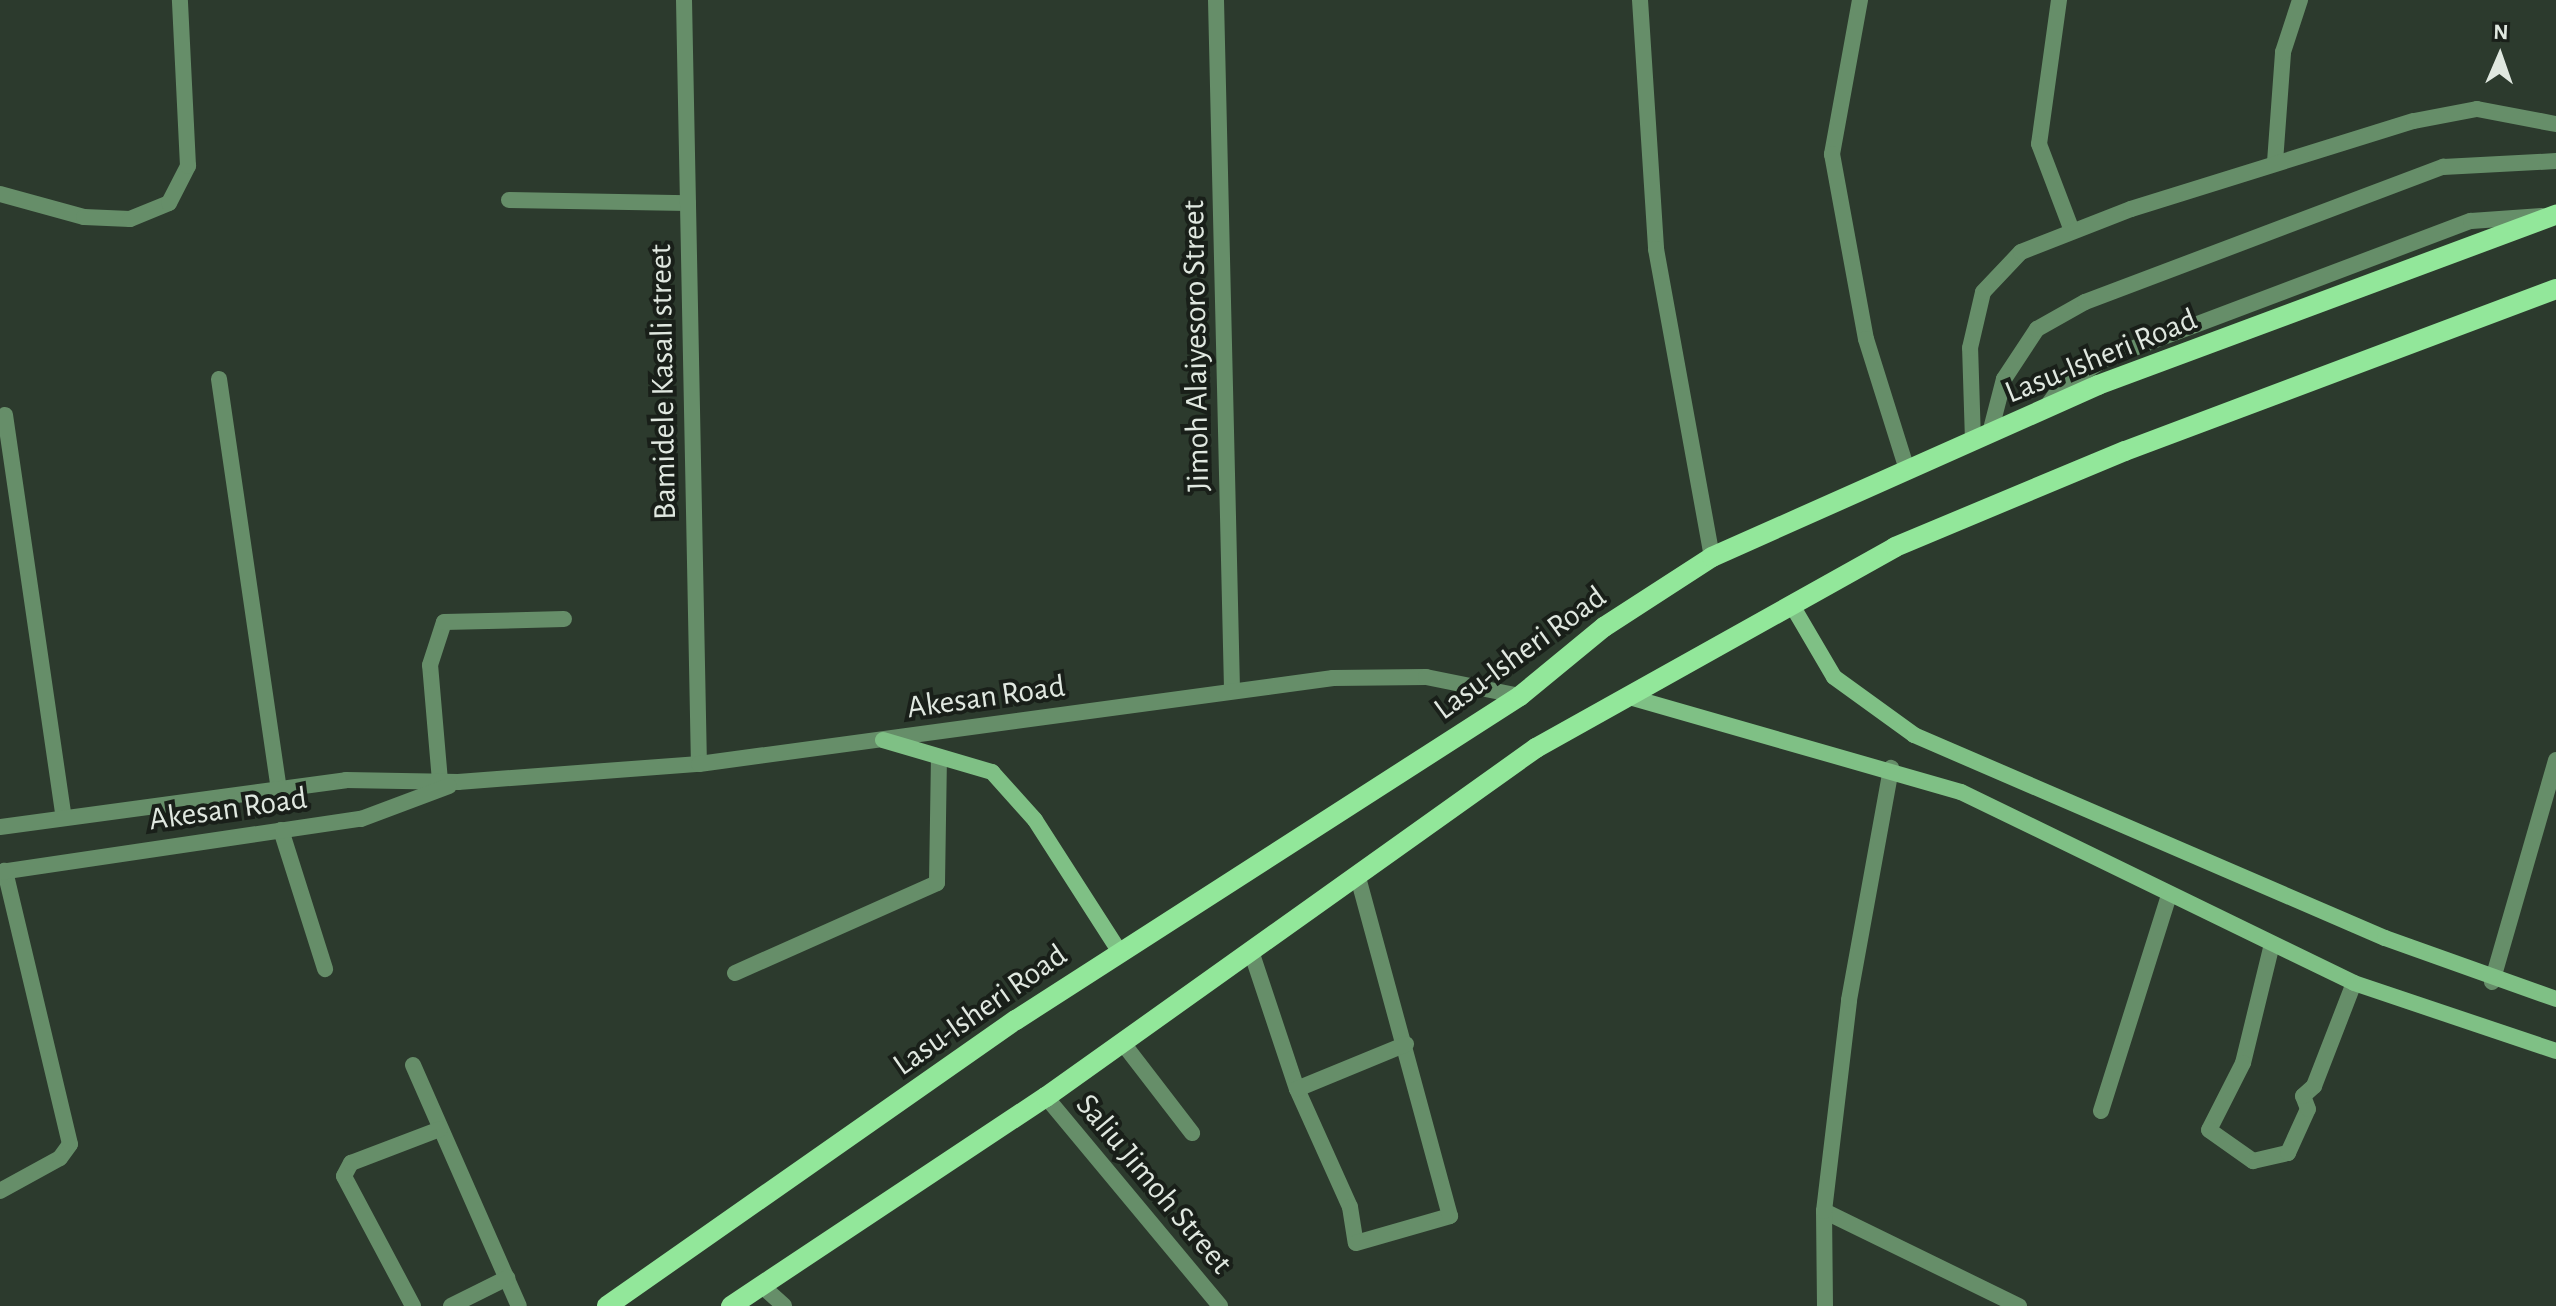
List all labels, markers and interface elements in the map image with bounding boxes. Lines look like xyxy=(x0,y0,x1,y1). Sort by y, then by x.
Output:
north arrow xyxy=(2460,16,2540,96)
text: N xyxy=(2493,21,2509,43)
street label: Jimoh Alaiyesoro Street xyxy=(1174,200,1218,492)
street label: Bamidele Kasali street xyxy=(641,244,685,520)
street label: Lasu-Isheri Road xyxy=(2000,300,2202,412)
street label: Lasu-Isheri Road xyxy=(1426,578,1614,728)
street label: Akesan Road xyxy=(905,667,1067,727)
street label: Akesan Road xyxy=(147,779,309,839)
street label: Lasu-Isheri Road xyxy=(886,936,1074,1084)
street label: Saliu Jimoh Street xyxy=(1068,1086,1240,1282)

